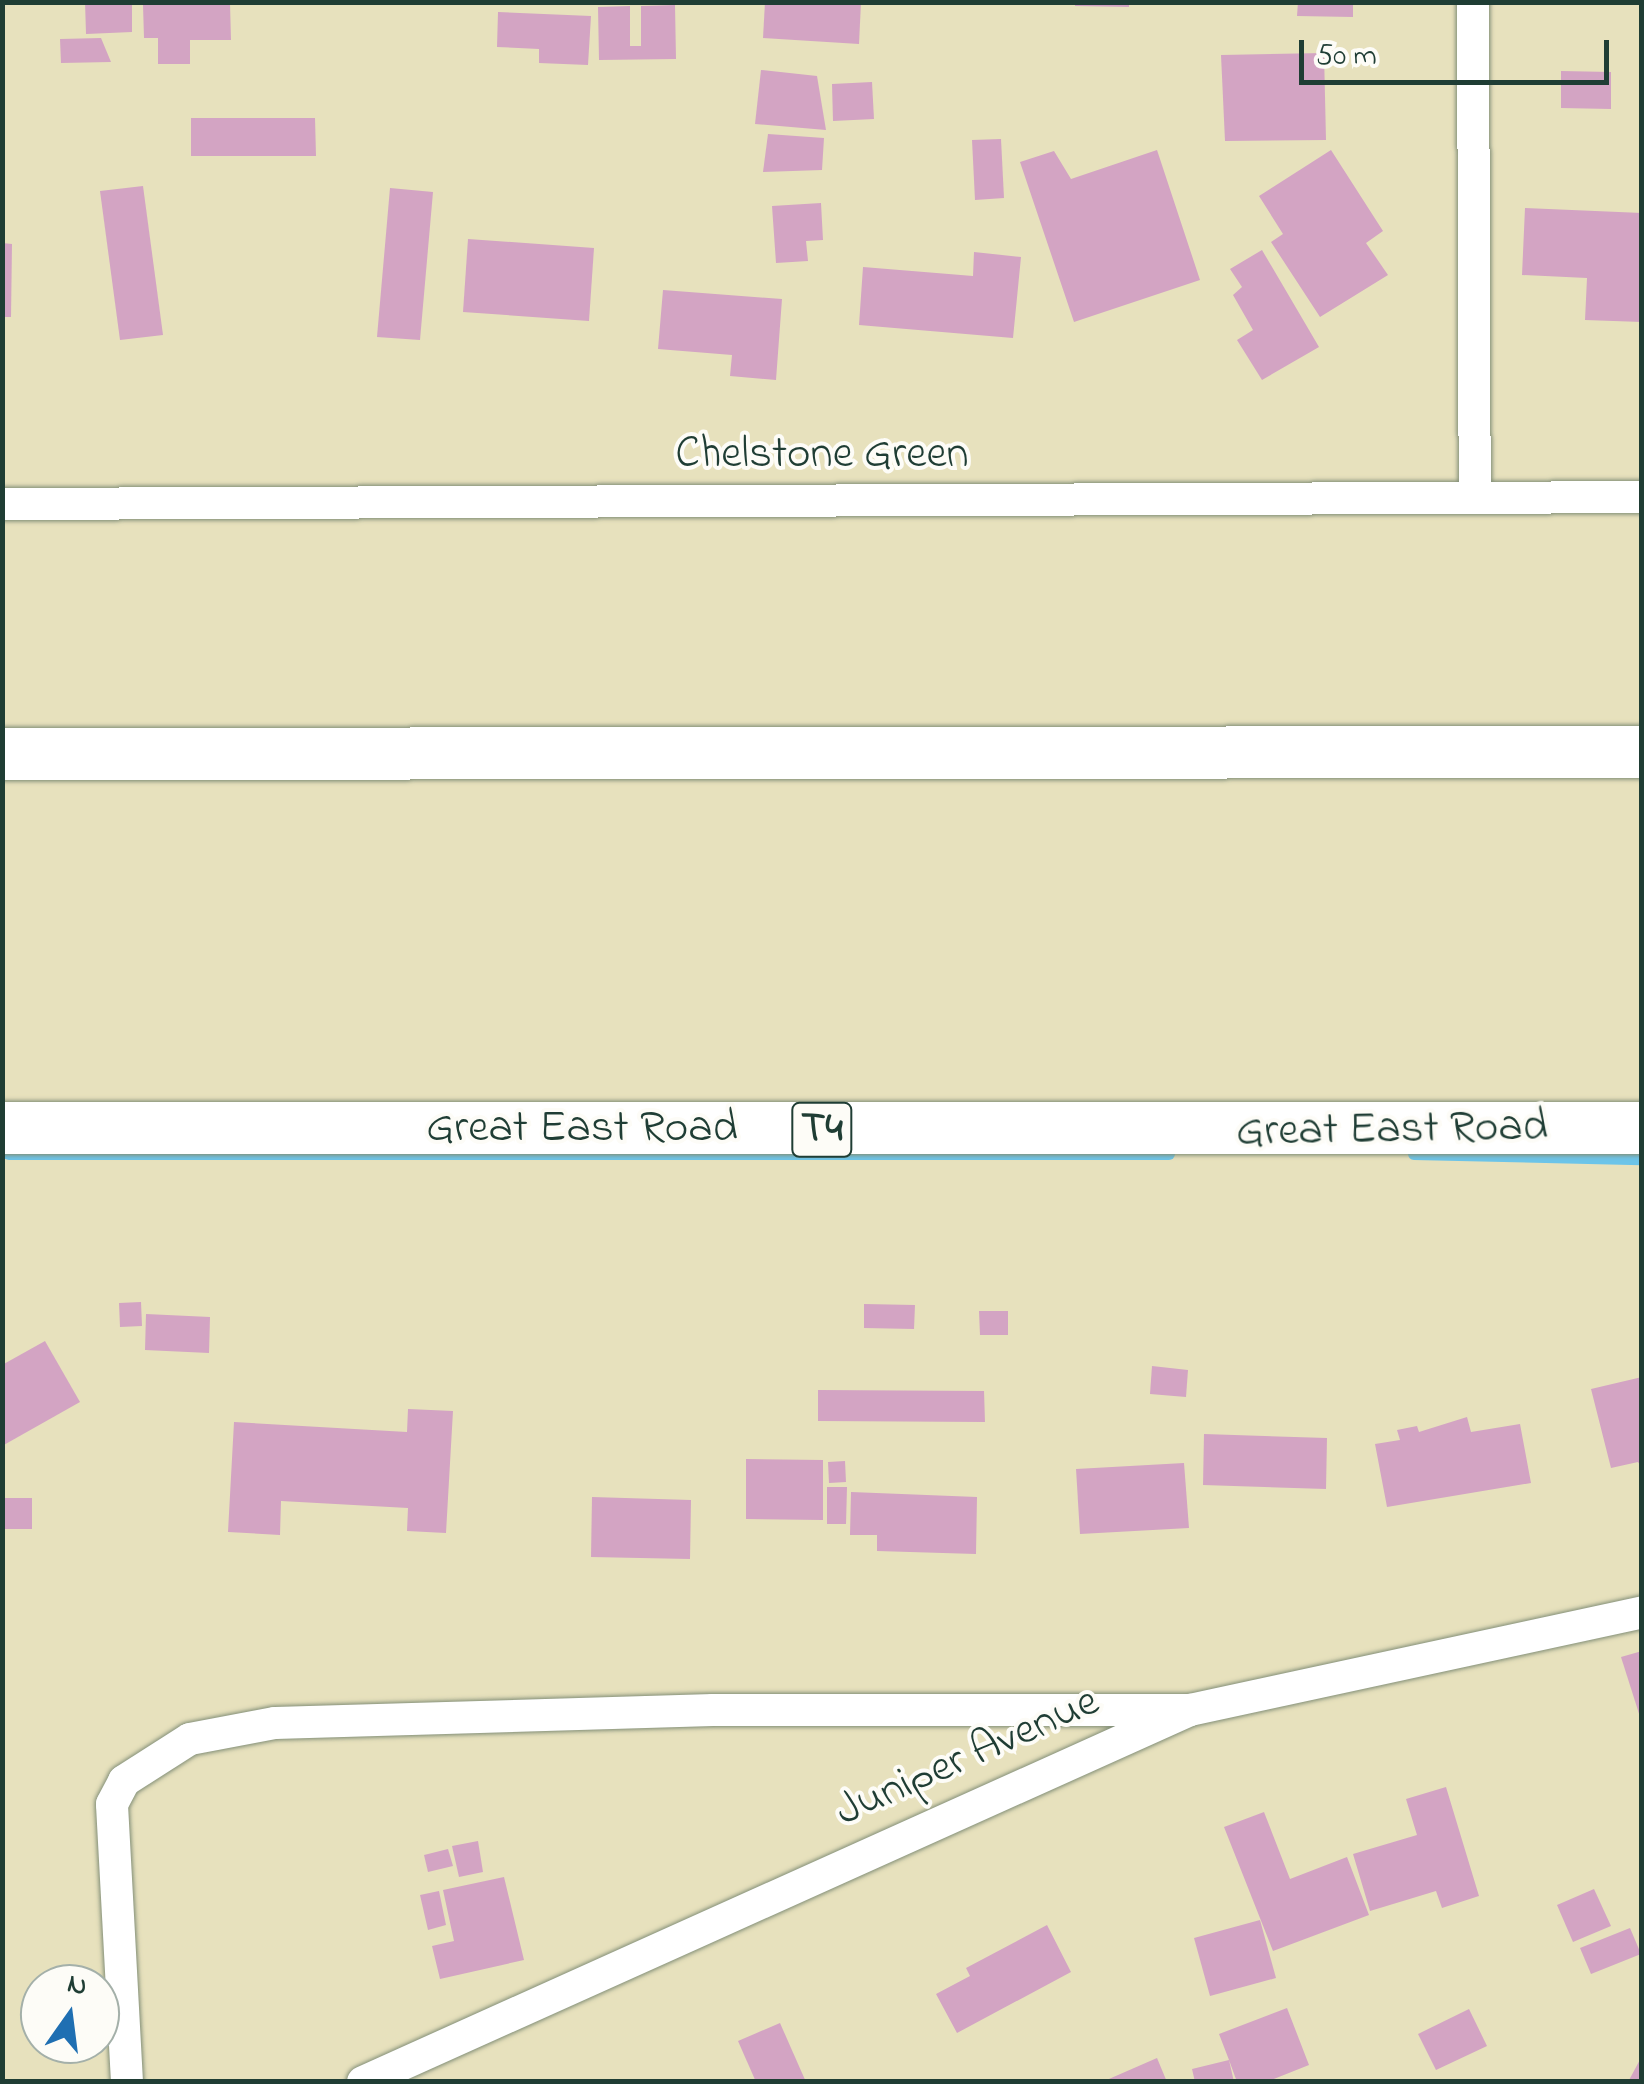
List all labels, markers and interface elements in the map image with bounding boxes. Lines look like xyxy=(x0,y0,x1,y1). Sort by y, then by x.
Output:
scale bar xyxy=(1304,20,1614,82)
text: 50 m xyxy=(1316,35,1377,79)
street label: Chelstone Green xyxy=(675,429,969,483)
road number: T4 xyxy=(790,1093,854,1167)
street label: Great East Road xyxy=(1236,1101,1548,1161)
street label: Great East Road xyxy=(426,1103,738,1157)
street label: Juniper Avenue xyxy=(828,1676,1108,1840)
north arrow xyxy=(20,1964,120,2064)
text: N xyxy=(63,1964,91,2009)

